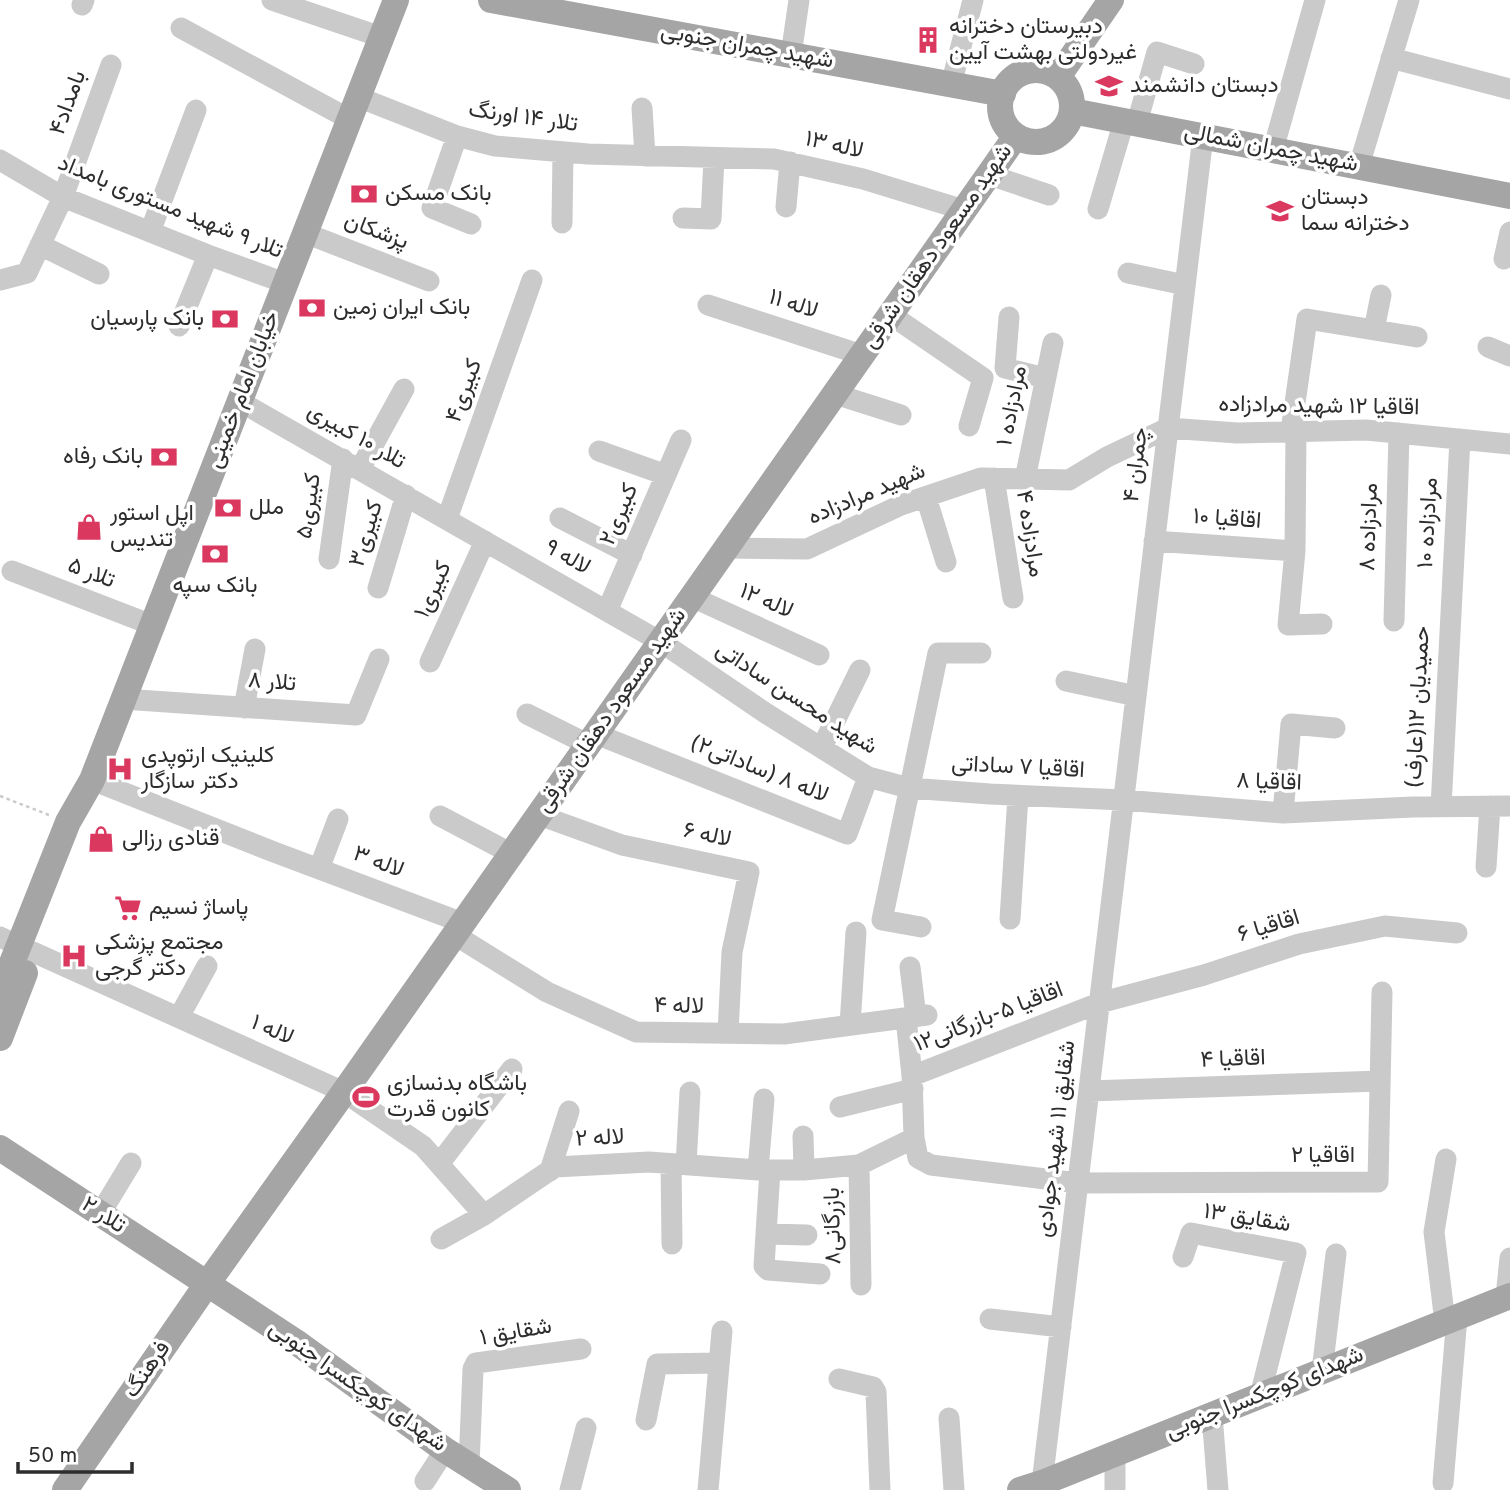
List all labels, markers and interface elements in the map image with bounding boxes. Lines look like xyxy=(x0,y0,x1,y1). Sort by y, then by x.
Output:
place label: دبیرستان دخترانه غیردولتی بهشت آیین xyxy=(949,13,1137,68)
street label: شهید چمران جنوبی xyxy=(658,18,836,76)
building icon: دبیرستان دخترانه غیردولتی بهشت آیین xyxy=(913,25,943,55)
street label: بامداد۴ xyxy=(44,67,94,139)
school or university icon: دبستان دانشمند xyxy=(1094,71,1124,101)
place label: دبستان دانشمند xyxy=(1130,72,1278,101)
street label: تلار ۱۴ اورنگ xyxy=(467,96,579,140)
street label: شهید چمران شمالی xyxy=(1182,118,1360,180)
street label: لاله ۱۳ xyxy=(802,125,866,167)
street label: شهید مسعود دهقان شرقی xyxy=(856,139,1020,355)
street label: تلار ۹ شهید مستوری بامداد xyxy=(53,150,287,266)
bank icon: بانک مسکن xyxy=(349,179,379,209)
place label: بانک مسکن xyxy=(385,180,491,209)
place label: دبستان دخترانه سما xyxy=(1301,184,1410,239)
school or university icon: دبستان دخترانه سما xyxy=(1265,196,1295,226)
street label: پزشکان xyxy=(340,207,412,257)
street label: لاله ۱۱ xyxy=(765,283,821,327)
bank icon: بانک ایران زمین xyxy=(297,293,327,323)
place label: بانک ایران زمین xyxy=(333,294,470,323)
bank icon: بانک پارسیان xyxy=(210,304,240,334)
place label: بانک پارسیان xyxy=(90,305,204,334)
street label: خیابان امام خمینی xyxy=(201,307,287,473)
street label: کبیری۴ xyxy=(440,355,490,427)
street label: مرادزاده ۱ xyxy=(991,363,1035,449)
street label: اقاقیا ۱۲ شهید مرادزاده xyxy=(1218,391,1420,423)
street label: تلار ۱۰ کبیری xyxy=(302,397,410,477)
street label: چمران ۴ xyxy=(1118,426,1156,504)
bank icon: بانک رفاه xyxy=(149,442,179,472)
place label: بانک رفاه xyxy=(63,443,143,472)
street label: شهید مرادزاده xyxy=(804,457,930,533)
street label: کبیری۵ xyxy=(291,471,329,541)
street label: مرادزاده ۱۰ xyxy=(1412,477,1446,569)
street label: کبیری۲ xyxy=(594,480,646,550)
street label: مرادزاده ۸ xyxy=(1354,482,1386,572)
street label: مرادزاده ۴ xyxy=(1008,488,1050,580)
bank icon: ملل xyxy=(213,493,243,523)
place label: ملل xyxy=(249,494,284,523)
street label: کبیری۳ xyxy=(343,497,391,571)
place label: اپل استور تندیس xyxy=(109,500,194,555)
street label: اقاقیا ۱۰ xyxy=(1192,503,1262,537)
shop icon: اپل استور تندیس xyxy=(74,512,104,542)
street label: لاله ۹ xyxy=(539,533,595,583)
bank icon: بانک سپه xyxy=(200,539,230,569)
street label: تلار ۵ xyxy=(63,552,119,596)
street label: کبیری۱ xyxy=(409,557,459,623)
place label: بانک سپه xyxy=(173,572,257,601)
street label: لاله ۱۲ xyxy=(735,577,797,627)
street label: شهید مسعود دهقان شرقی xyxy=(530,603,694,819)
street label: حمیدیان ۱۲(عارف) xyxy=(1400,625,1438,789)
street label: شهید محسن ساداتی xyxy=(710,636,882,762)
street label: تلار ۸ xyxy=(247,667,297,699)
street label: لاله ۸ (ساداتی۲) xyxy=(686,729,832,811)
place label: کلینیک ارتوپدی دکتر سازگار xyxy=(140,742,275,797)
street label: اقاقیا ۷ ساداتی xyxy=(951,750,1085,786)
hospital icon: کلینیک ارتوپدی دکتر سازگار xyxy=(105,754,135,784)
street label: اقاقیا ۸ xyxy=(1236,767,1302,799)
street label: لاله ۶ xyxy=(680,817,734,855)
shop icon: قنادی رزالی xyxy=(86,824,116,854)
place label: قنادی رزالی xyxy=(122,825,220,854)
street label: لاله ۳ xyxy=(348,840,408,886)
supermarket icon: پاساژ نسیم xyxy=(113,893,143,923)
place label: پاساژ نسیم xyxy=(149,894,249,923)
street label: اقاقیا ۶ xyxy=(1234,904,1304,950)
place label: مجتمع پزشکی دکتر گرجی xyxy=(95,929,223,984)
hospital icon: مجتمع پزشکی دکتر گرجی xyxy=(59,941,89,971)
street label: اقاقیا ۵-بازرگانی۱۲ xyxy=(910,976,1068,1060)
street label: لاله ۴ xyxy=(654,992,704,1022)
street label: لاله ۱ xyxy=(246,1009,298,1053)
street label: شقایق ۱۱ شهید جوادی xyxy=(1031,1039,1083,1239)
street label: اقاقیا ۴ xyxy=(1200,1044,1266,1076)
place label: باشگاه بدنسازی کانون قدرت xyxy=(387,1070,527,1125)
sports icon: باشگاه بدنسازی کانون قدرت xyxy=(351,1082,381,1112)
street label: لاله ۲ xyxy=(575,1123,625,1155)
street label: اقاقیا ۲ xyxy=(1291,1142,1355,1171)
street label: بازرگانی۸ xyxy=(819,1187,849,1265)
street label: تلار ۲ xyxy=(75,1191,131,1241)
street label: شقایق ۱۳ xyxy=(1201,1198,1293,1240)
street label: شقایق ۱ xyxy=(478,1312,554,1354)
street label: شهدای کوچکسرا جنوبی xyxy=(262,1315,452,1459)
street label: فرهنگ xyxy=(118,1336,178,1404)
street label: شهدای کوچکسرا جنوبی xyxy=(1162,1341,1368,1447)
scale bar xyxy=(18,1430,131,1474)
text: 50 m xyxy=(28,1443,77,1470)

